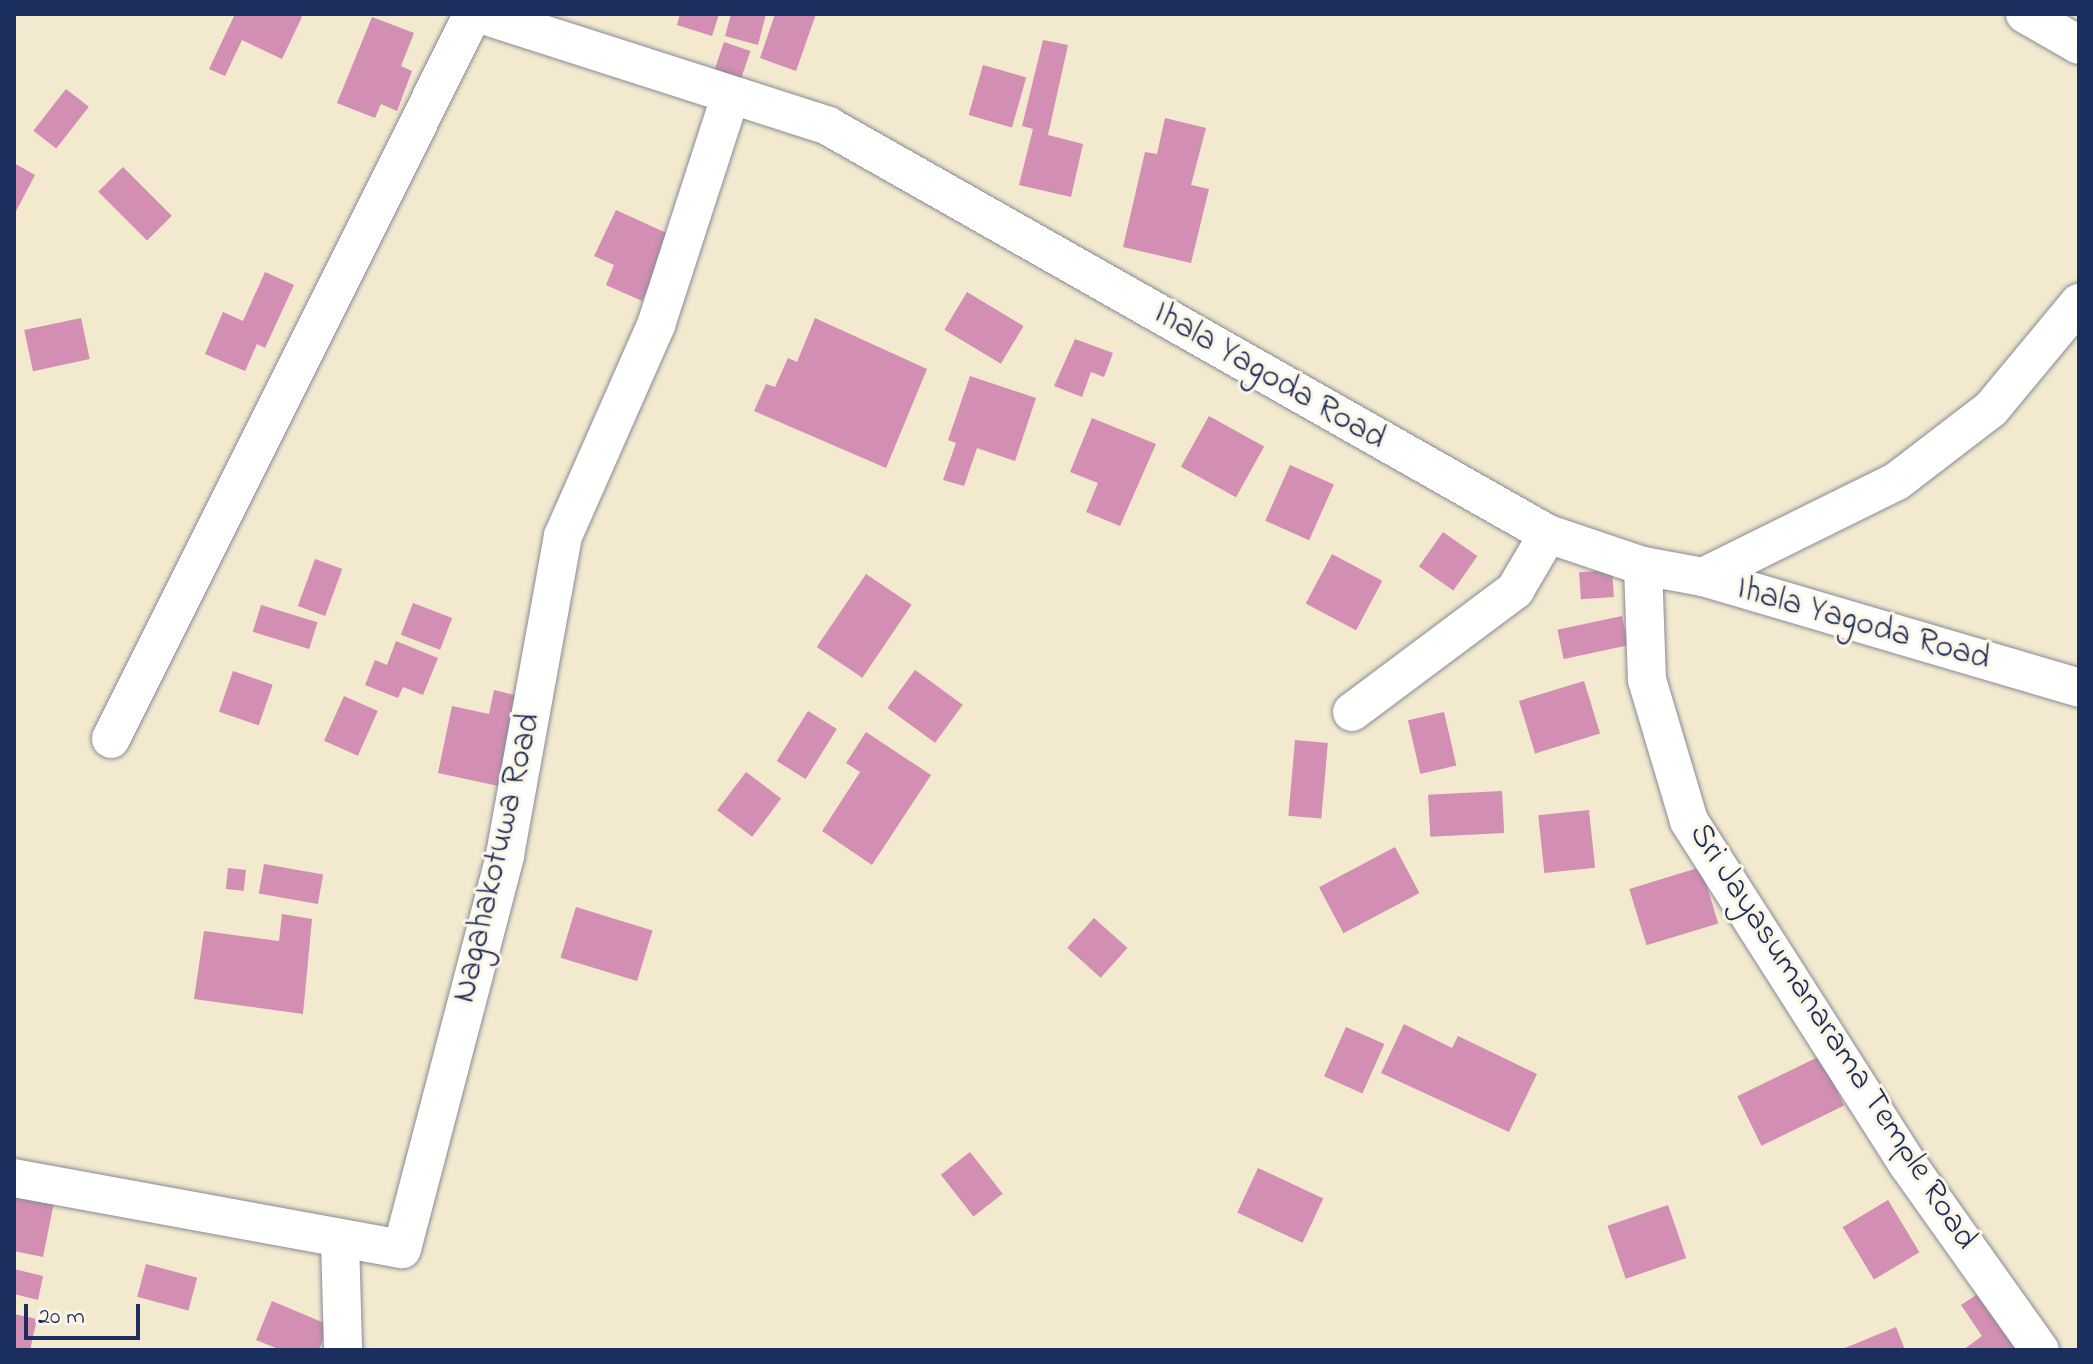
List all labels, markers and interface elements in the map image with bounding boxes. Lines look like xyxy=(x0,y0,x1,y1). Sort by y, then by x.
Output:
street label: Ihala Yagoda Road xyxy=(1145,294,1393,460)
street label: Ihala Yagoda Road xyxy=(1731,569,1995,681)
street label: Nagahakotuwa Road xyxy=(445,709,551,1007)
street label: Sri Jayasumanarama Temple Road xyxy=(1679,816,1985,1258)
scale bar xyxy=(28,1288,144,1338)
text: 20 m xyxy=(38,1300,85,1335)

